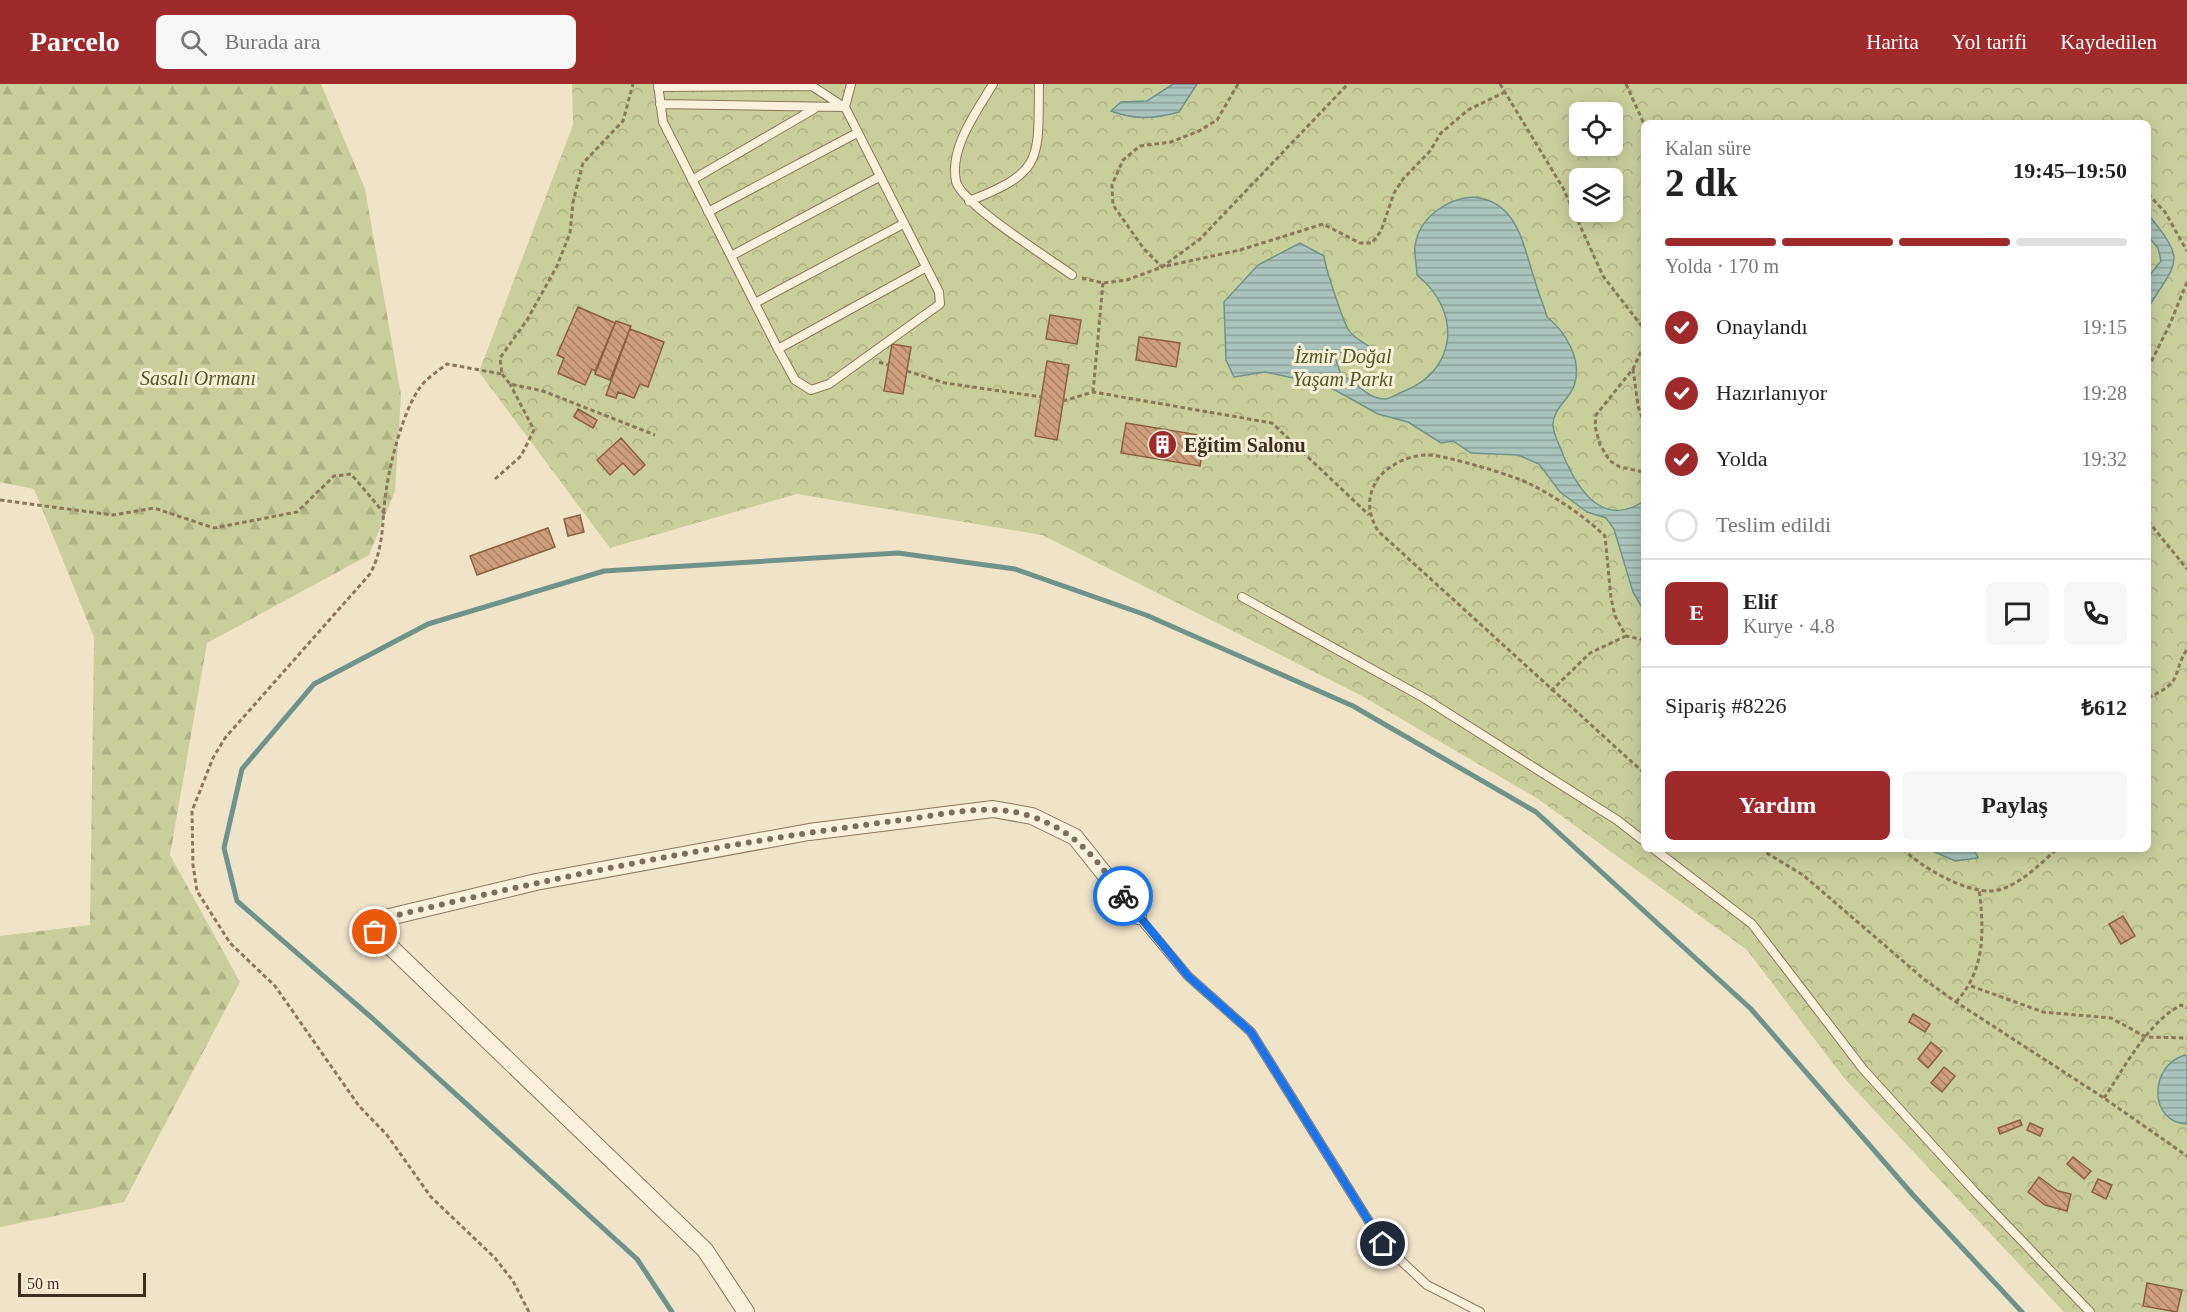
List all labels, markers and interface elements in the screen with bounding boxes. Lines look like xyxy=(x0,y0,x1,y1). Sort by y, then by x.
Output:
search box xyxy=(156,15,576,69)
text: Parcelo xyxy=(30,26,120,57)
icon: search xyxy=(177,26,210,59)
text: Burada ara xyxy=(225,29,321,54)
text: Harita xyxy=(1866,30,1919,54)
text: Yol tarifi xyxy=(1952,30,2027,54)
text: Kaydedilen xyxy=(2060,30,2157,54)
map controls xyxy=(1569,102,1623,222)
button: locate xyxy=(1569,102,1623,156)
text: Kalan süre xyxy=(1665,137,1751,159)
text: 19:45–19:50 xyxy=(2013,158,2127,183)
text: 2 dk xyxy=(1665,161,1738,204)
button: layers xyxy=(1569,168,1623,222)
text: Yolda · 170 m xyxy=(1665,255,1779,277)
icon: check xyxy=(1665,311,1698,344)
text: Onaylandı xyxy=(1716,314,1808,339)
text: 19:15 xyxy=(2081,316,2127,338)
park label: İzmir Doğal Yaşam Parkı xyxy=(1293,345,1393,391)
park label: Sasalı Ormanı xyxy=(140,367,256,389)
icon: check xyxy=(1665,377,1698,410)
text: Hazırlanıyor xyxy=(1716,380,1827,405)
text: 19:28 xyxy=(2081,382,2127,404)
building icon: Eğitim Salonu xyxy=(1147,429,1179,461)
place label: Eğitim Salonu xyxy=(1184,434,1306,457)
icon: check xyxy=(1665,443,1698,476)
text: Yolda xyxy=(1716,446,1768,471)
text: 19:32 xyxy=(2081,448,2127,470)
text: Teslim edildi xyxy=(1716,512,1831,537)
button: chat xyxy=(1986,582,2049,645)
button: phone xyxy=(2064,582,2127,645)
text: Elif xyxy=(1743,589,1777,614)
text: E xyxy=(1689,600,1704,625)
text: Kurye · 4.8 xyxy=(1743,615,1835,637)
text: Sipariş #8226 xyxy=(1665,693,1787,718)
text: ₺612 xyxy=(2081,695,2127,720)
button: Yardım xyxy=(1665,771,1890,840)
button: Paylaş xyxy=(1902,771,2127,840)
courier xyxy=(1093,866,1153,926)
icon: bike xyxy=(1107,880,1140,913)
pin xyxy=(349,906,400,957)
icon: bag xyxy=(358,915,391,948)
pin xyxy=(1357,1218,1408,1269)
icon: home xyxy=(1366,1227,1399,1260)
scale bar xyxy=(18,1270,146,1298)
text: 50 m xyxy=(27,1275,59,1292)

